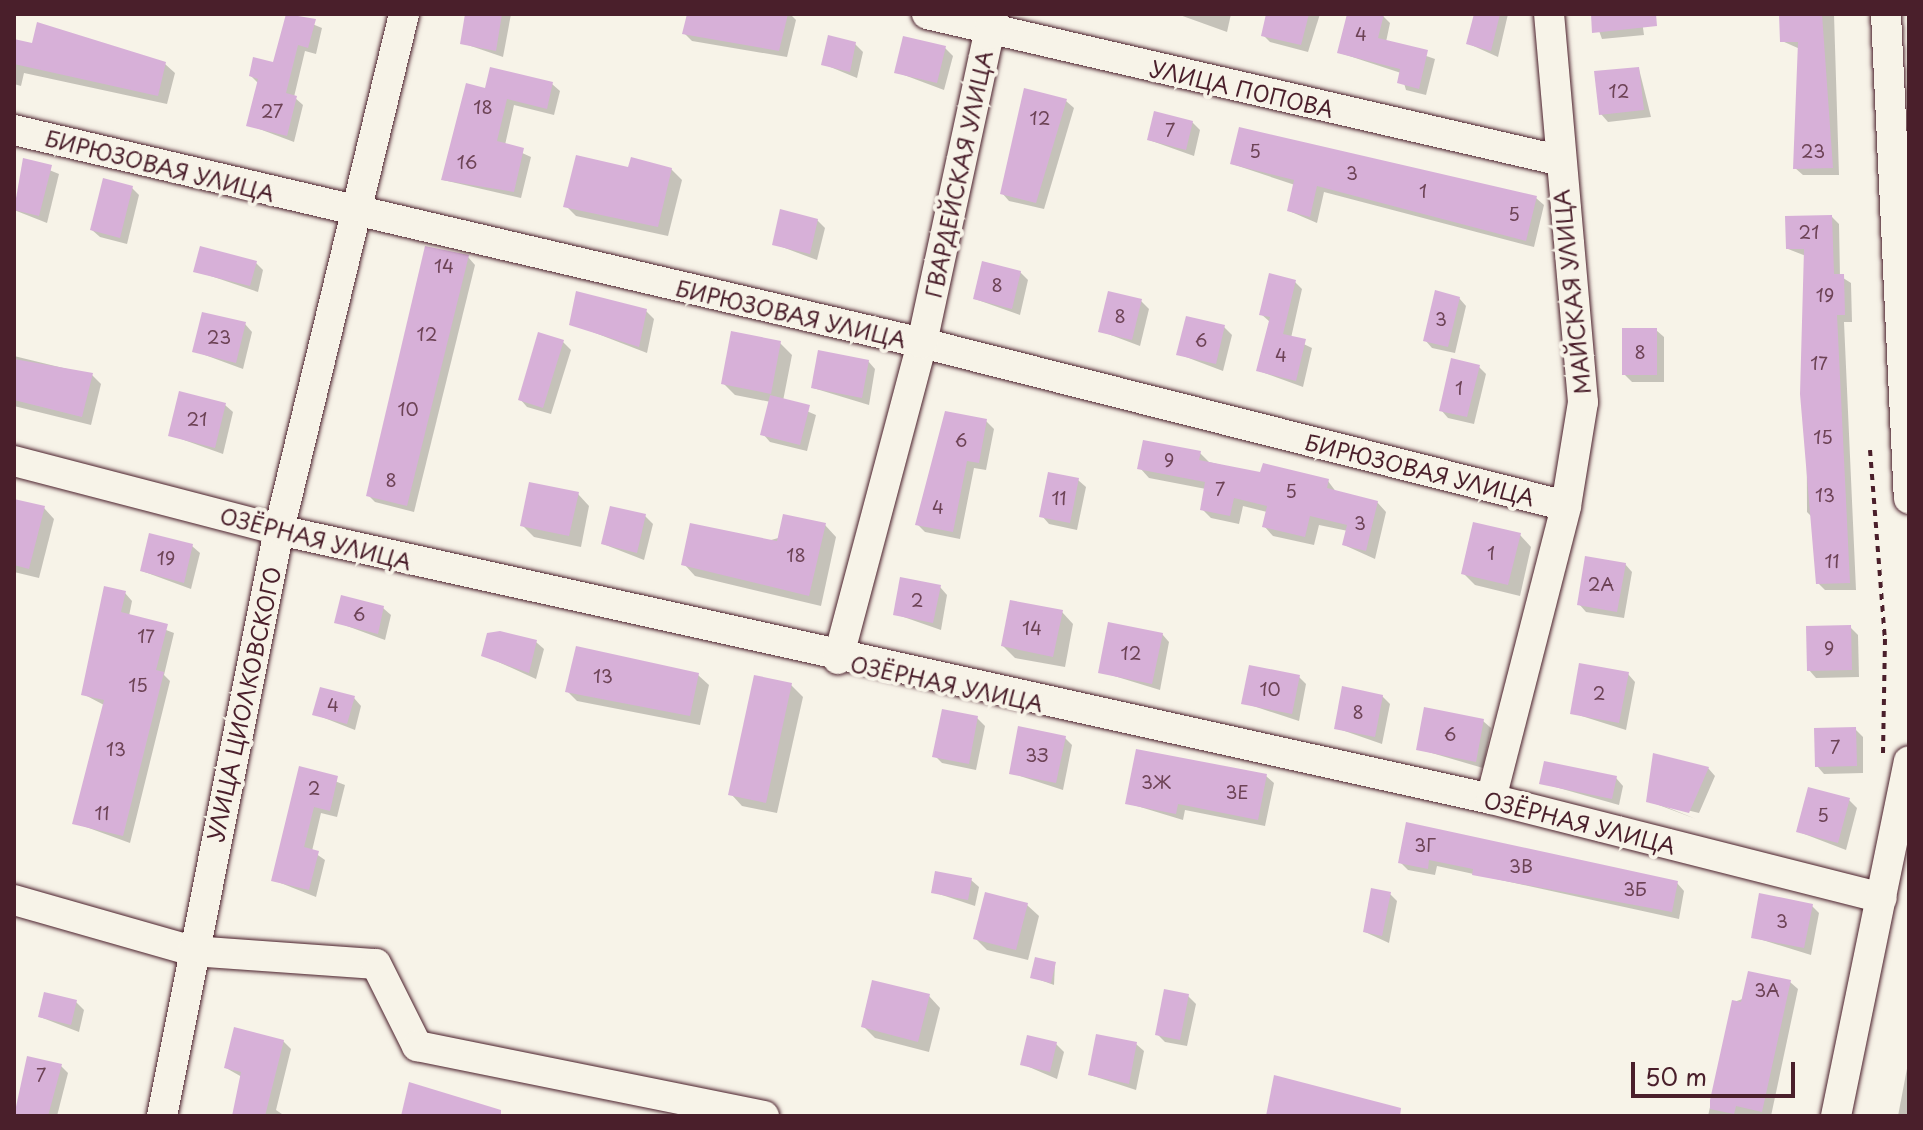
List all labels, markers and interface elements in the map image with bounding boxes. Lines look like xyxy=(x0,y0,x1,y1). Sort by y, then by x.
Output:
house number: 4 xyxy=(1355,23,1367,45)
street label: ГВАРДЕЙСКАЯ УЛИЦА xyxy=(919,48,997,300)
street label: УЛИЦА ПОПОВА xyxy=(1147,54,1337,122)
house number: 12 xyxy=(1609,80,1629,102)
house number: 18 xyxy=(473,96,493,118)
house number: 27 xyxy=(261,100,283,122)
house number: 12 xyxy=(1030,107,1050,129)
house number: 7 xyxy=(1165,119,1175,141)
street label: БИРЮЗОВАЯ УЛИЦА xyxy=(43,124,277,206)
house number: 5 xyxy=(1249,140,1261,162)
house number: 23 xyxy=(1801,140,1825,162)
house number: 16 xyxy=(457,151,477,173)
house number: 3 xyxy=(1346,162,1358,184)
house number: 1 xyxy=(1419,180,1427,202)
street label: МАЙСКАЯ УЛИЦА xyxy=(1547,188,1595,396)
house number: 5 xyxy=(1508,203,1520,225)
house number: 21 xyxy=(1799,221,1819,243)
house number: 14 xyxy=(434,255,454,277)
street label: БИРЮЗОВАЯ УЛИЦА xyxy=(674,274,908,352)
house number: 8 xyxy=(991,274,1003,296)
house number: 19 xyxy=(1816,284,1834,306)
house number: 8 xyxy=(1114,305,1126,327)
house number: 3 xyxy=(1435,308,1447,330)
house number: 12 xyxy=(417,323,437,345)
house number: 23 xyxy=(207,326,231,348)
house number: 6 xyxy=(1195,329,1207,351)
house number: 8 xyxy=(1634,341,1646,363)
house number: 4 xyxy=(1275,344,1287,366)
house number: 17 xyxy=(1810,352,1828,374)
house number: 1 xyxy=(1455,377,1463,399)
house number: 10 xyxy=(397,398,419,420)
house number: 21 xyxy=(187,408,207,430)
house number: 15 xyxy=(1813,426,1833,448)
street label: БИРЮЗОВАЯ УЛИЦА xyxy=(1303,428,1537,510)
house number: 6 xyxy=(955,429,967,451)
house number: 9 xyxy=(1164,449,1174,471)
house number: 8 xyxy=(385,469,397,491)
house number: 7 xyxy=(1215,478,1225,500)
house number: 5 xyxy=(1285,480,1297,502)
house number: 13 xyxy=(1815,484,1835,506)
house number: 11 xyxy=(1051,487,1067,509)
house number: 4 xyxy=(932,496,944,518)
street label: ОЗЁРНАЯ УЛИЦА xyxy=(218,501,414,575)
house number: 3 xyxy=(1354,512,1366,534)
house number: 1 xyxy=(1487,542,1495,564)
house number: 18 xyxy=(786,544,806,566)
house number: 19 xyxy=(157,547,175,569)
house number: 11 xyxy=(1824,550,1840,572)
street label: УЛИЦА ЦИОЛКОВСКОГО xyxy=(201,564,285,844)
house number: 2А xyxy=(1588,573,1614,595)
house number: 2 xyxy=(911,589,923,611)
house number: 6 xyxy=(353,603,365,625)
house number: 14 xyxy=(1022,617,1042,639)
house number: 17 xyxy=(137,625,155,647)
house number: 9 xyxy=(1824,637,1834,659)
house number: 12 xyxy=(1121,642,1141,664)
street label: ОЗЁРНАЯ УЛИЦА xyxy=(848,650,1046,716)
house number: 13 xyxy=(593,665,613,687)
house number: 15 xyxy=(128,674,148,696)
house number: 10 xyxy=(1259,678,1281,700)
house number: 2 xyxy=(1593,682,1605,704)
house number: 4 xyxy=(327,694,339,716)
house number: 8 xyxy=(1352,701,1364,723)
house number: 6 xyxy=(1444,723,1456,745)
house number: 7 xyxy=(1830,736,1840,758)
house number: 13 xyxy=(106,738,126,760)
house number: 3З xyxy=(1025,744,1049,766)
house number: 3Ж xyxy=(1141,771,1171,793)
house number: 2 xyxy=(308,777,320,799)
house number: 3Е xyxy=(1225,781,1249,803)
street label: ОЗЁРНАЯ УЛИЦА xyxy=(1482,785,1678,859)
house number: 11 xyxy=(94,802,110,824)
house number: 5 xyxy=(1817,804,1829,826)
house number: 3Г xyxy=(1414,834,1436,856)
house number: 3В xyxy=(1509,855,1533,877)
house number: 3Б xyxy=(1623,878,1647,900)
house number: 3 xyxy=(1776,910,1788,932)
house number: 3А xyxy=(1754,979,1780,1001)
scale bar xyxy=(1635,1046,1799,1096)
text: 50 m xyxy=(1645,1058,1707,1094)
house number: 7 xyxy=(36,1064,46,1086)

